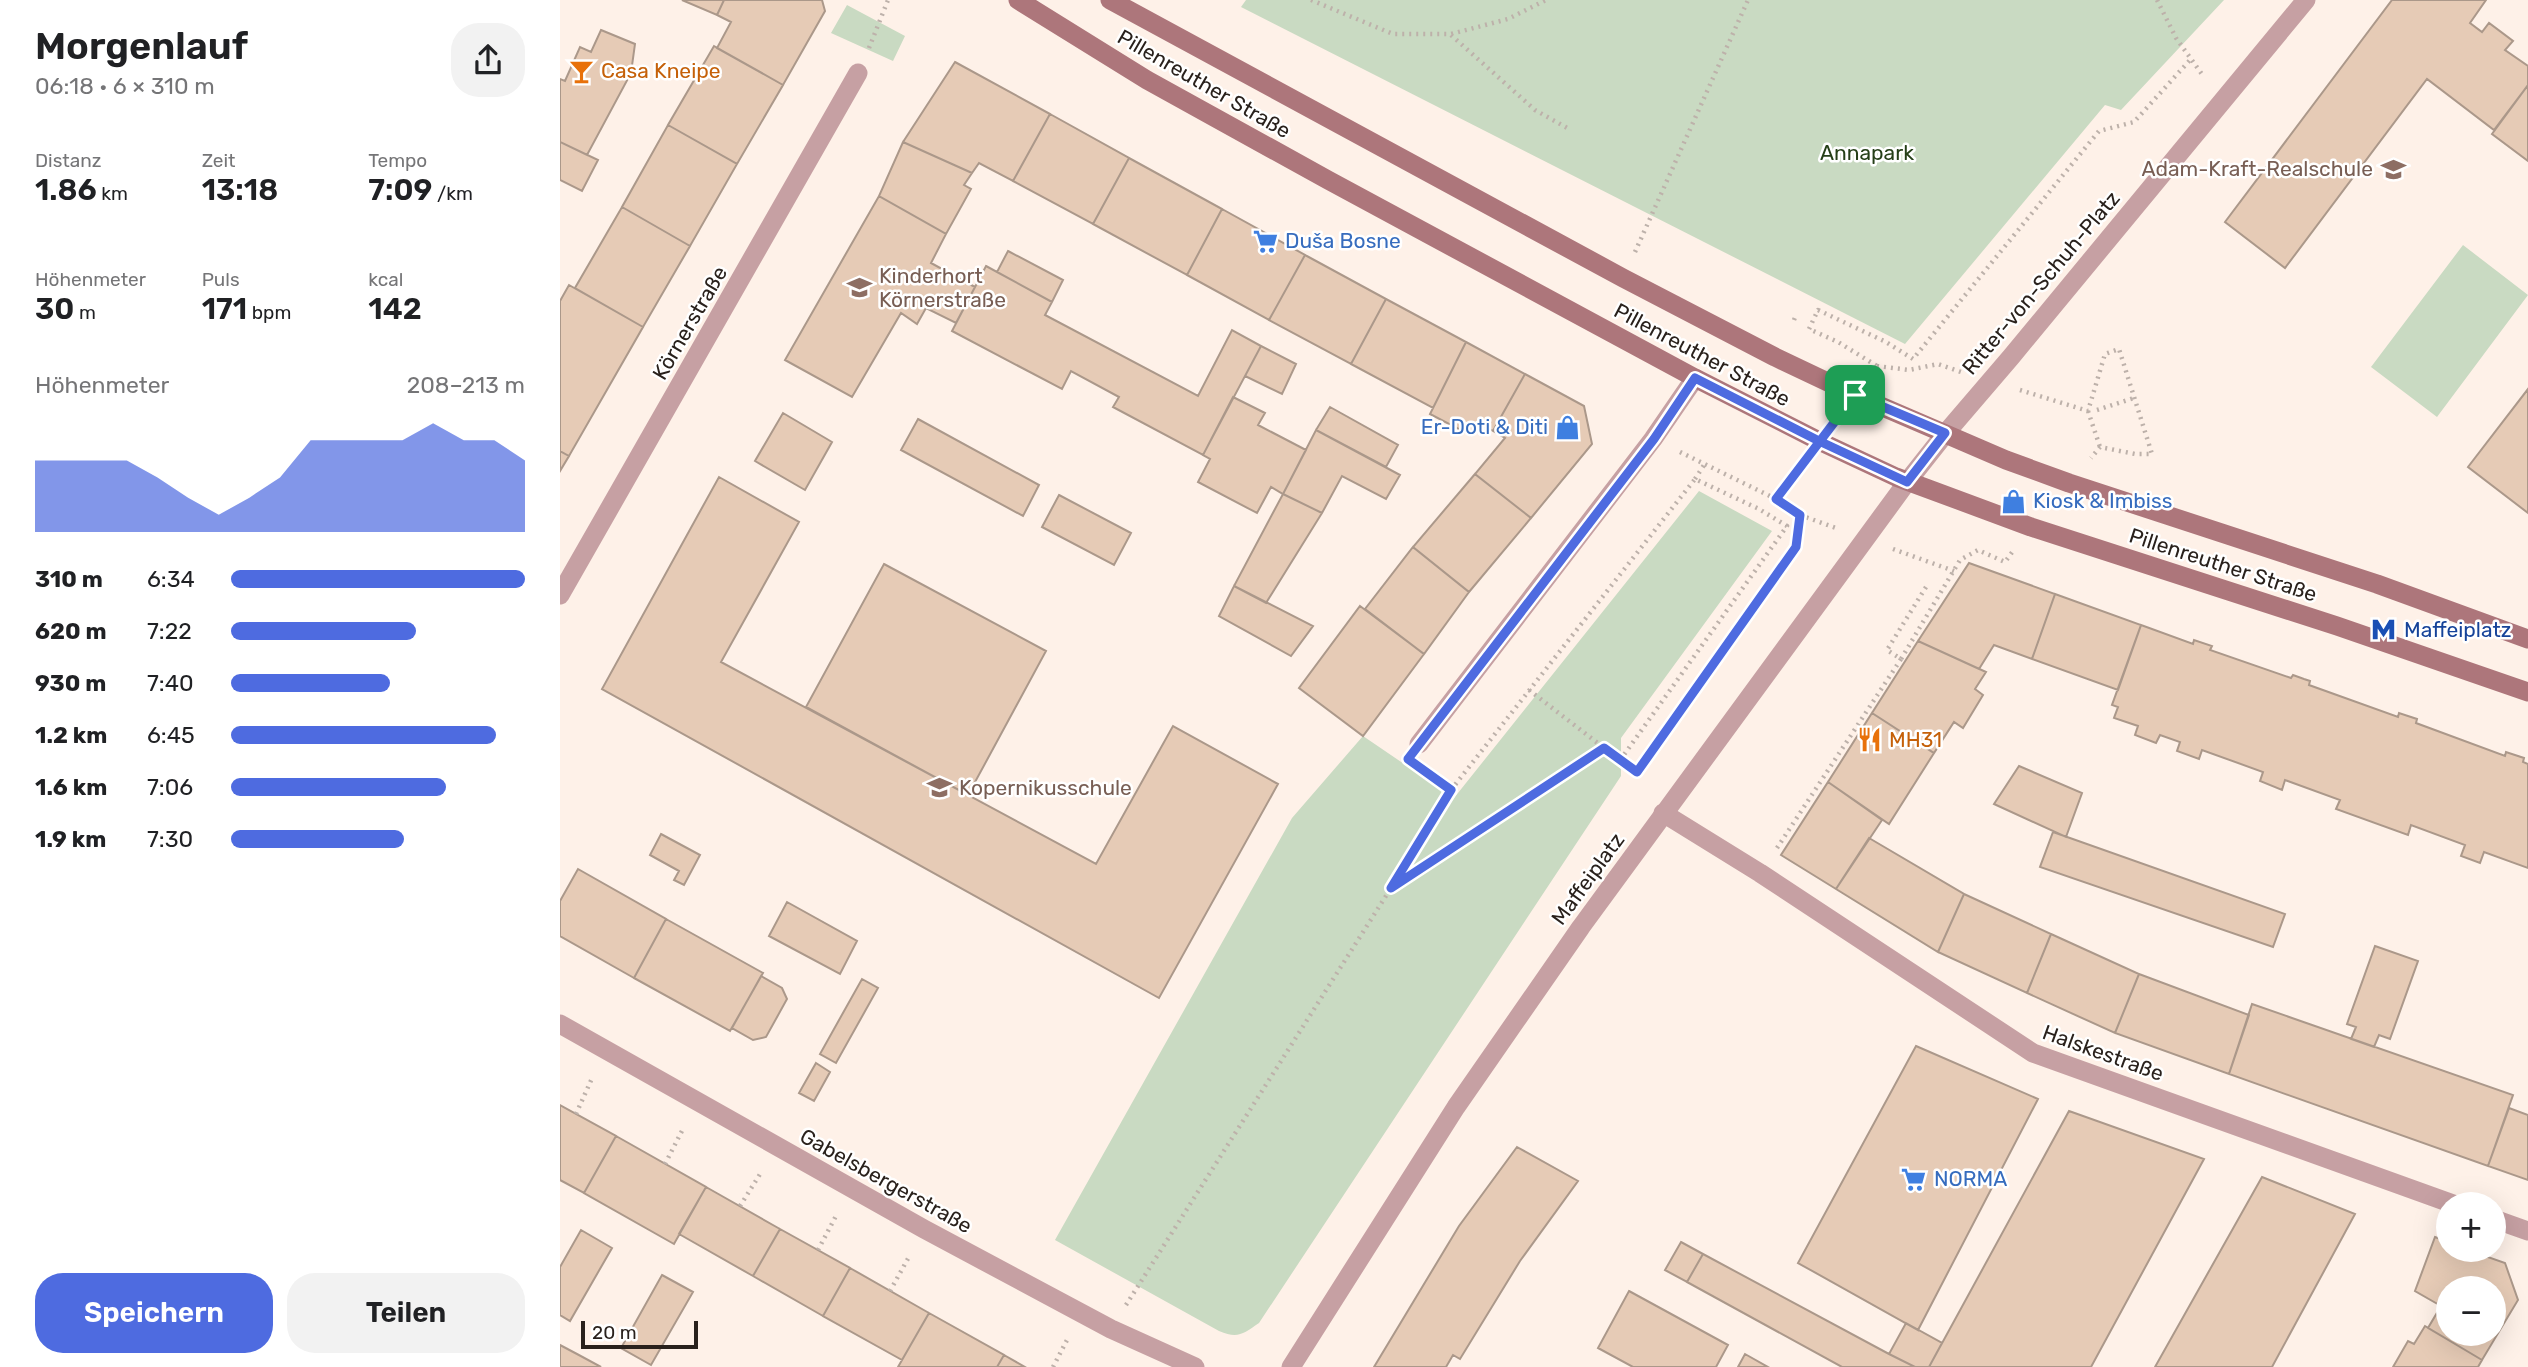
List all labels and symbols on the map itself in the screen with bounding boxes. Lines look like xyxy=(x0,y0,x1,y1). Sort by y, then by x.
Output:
street label: Pillenreuther Straße xyxy=(1113,24,1295,143)
bar icon: Casa Kneipe xyxy=(567,57,595,85)
place label: Casa Kneipe xyxy=(601,58,721,83)
park label: Annapark xyxy=(1820,140,1914,165)
school or university icon: Adam-Kraft-Realschule xyxy=(2379,155,2407,183)
place label: Adam-Kraft-Realschule xyxy=(2142,156,2373,181)
street label: Ritter-von-Schuh-Platz xyxy=(1957,186,2125,379)
supermarket icon: Duša Bosne xyxy=(1251,227,1279,255)
place label: Duša Bosne xyxy=(1285,228,1401,253)
street label: Körnerstraße xyxy=(647,262,732,384)
place label: Kinderhort Körnerstraße xyxy=(879,263,1006,312)
school or university icon: Kinderhort Körnerstraße xyxy=(845,274,873,302)
street label: Pillenreuther Straße xyxy=(1610,298,1794,412)
pin xyxy=(1825,365,1885,425)
shop icon: Er-Doti & Diti xyxy=(1554,413,1582,441)
place label: Er-Doti & Diti xyxy=(1421,414,1548,439)
shop icon: Kiosk & Imbiss xyxy=(1999,487,2027,515)
place label: Kiosk & Imbiss xyxy=(2033,488,2172,513)
street label: Pillenreuther Straße xyxy=(2126,522,2320,607)
metro station icon: Maffeiplatz xyxy=(2370,616,2398,644)
place label: Maffeiplatz xyxy=(2404,617,2511,642)
restaurant icon: MH31 xyxy=(1855,726,1883,754)
place label: MH31 xyxy=(1889,727,1942,752)
school or university icon: Kopernikusschule xyxy=(925,774,953,802)
place label: Kopernikusschule xyxy=(959,775,1132,800)
street label: Maffeiplatz xyxy=(1546,828,1629,929)
street label: Halskestraße xyxy=(2039,1019,2167,1086)
street label: Gabelsbergerstraße xyxy=(796,1123,977,1238)
supermarket icon: NORMA xyxy=(1900,1165,1928,1193)
place label: NORMA xyxy=(1934,1166,2007,1191)
scale bar xyxy=(581,1318,698,1350)

